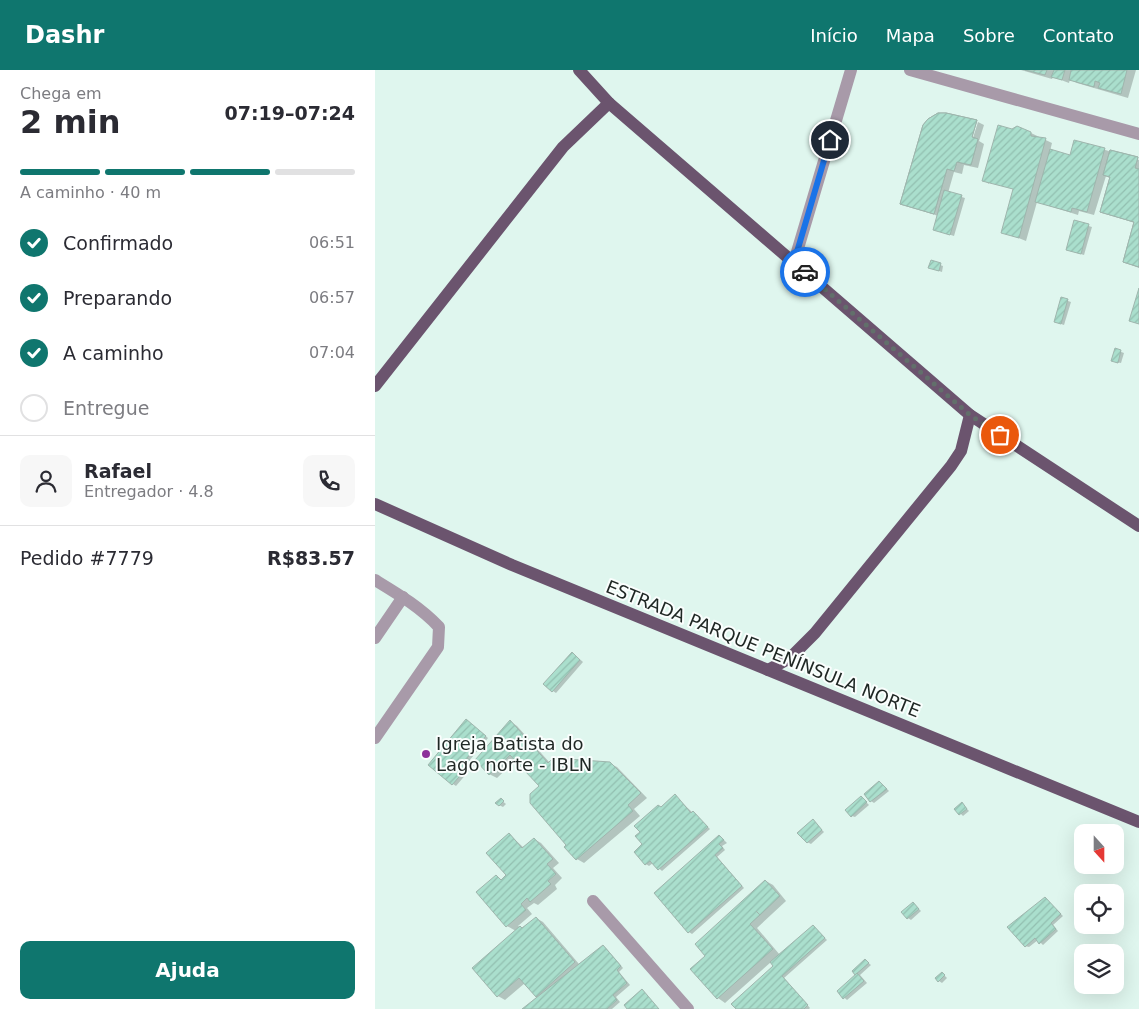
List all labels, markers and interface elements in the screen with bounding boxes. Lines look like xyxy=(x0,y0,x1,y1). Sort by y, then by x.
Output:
text: Dashr xyxy=(25,21,104,49)
text: Início xyxy=(810,25,858,46)
text: Mapa xyxy=(886,25,935,46)
text: Sobre xyxy=(963,25,1015,46)
text: Contato xyxy=(1043,25,1114,46)
text: Chega em xyxy=(20,84,102,103)
text: 07:19–07:24 xyxy=(225,102,355,124)
text: 2 min xyxy=(20,103,121,141)
pin xyxy=(809,119,851,161)
icon: home xyxy=(816,126,844,154)
text: A caminho · 40 m xyxy=(20,183,161,202)
icon: check xyxy=(20,229,48,257)
text: Confirmado xyxy=(63,232,173,254)
text: 06:51 xyxy=(309,233,355,252)
courier xyxy=(780,247,830,297)
icon: car xyxy=(791,258,819,286)
icon: check xyxy=(20,284,48,312)
text: Preparando xyxy=(63,287,172,309)
text: 06:57 xyxy=(309,288,355,307)
icon: check xyxy=(20,339,48,367)
text: A caminho xyxy=(63,342,164,364)
text: 07:04 xyxy=(309,343,355,362)
text: Entregue xyxy=(63,397,149,419)
pin xyxy=(979,414,1021,456)
icon: bag xyxy=(986,421,1014,449)
button: person xyxy=(20,455,72,507)
button: phone xyxy=(303,455,355,507)
text: Rafael xyxy=(84,460,152,482)
text: Entregador · 4.8 xyxy=(84,482,214,501)
text: Pedido #7779 xyxy=(20,547,154,569)
text: R$83.57 xyxy=(267,547,355,569)
street label: ESTRADA PARQUE PENÍNSULA NORTE xyxy=(603,576,923,721)
place label: Igreja Batista do Lago norte - IBLN xyxy=(436,733,592,775)
marker: Igreja Batista do Lago norte - IBLN xyxy=(420,748,432,760)
north arrow xyxy=(1074,824,1124,874)
map controls xyxy=(1074,824,1124,994)
button: locate xyxy=(1074,884,1124,934)
button: Ajuda xyxy=(20,941,355,999)
button: layers xyxy=(1074,944,1124,994)

